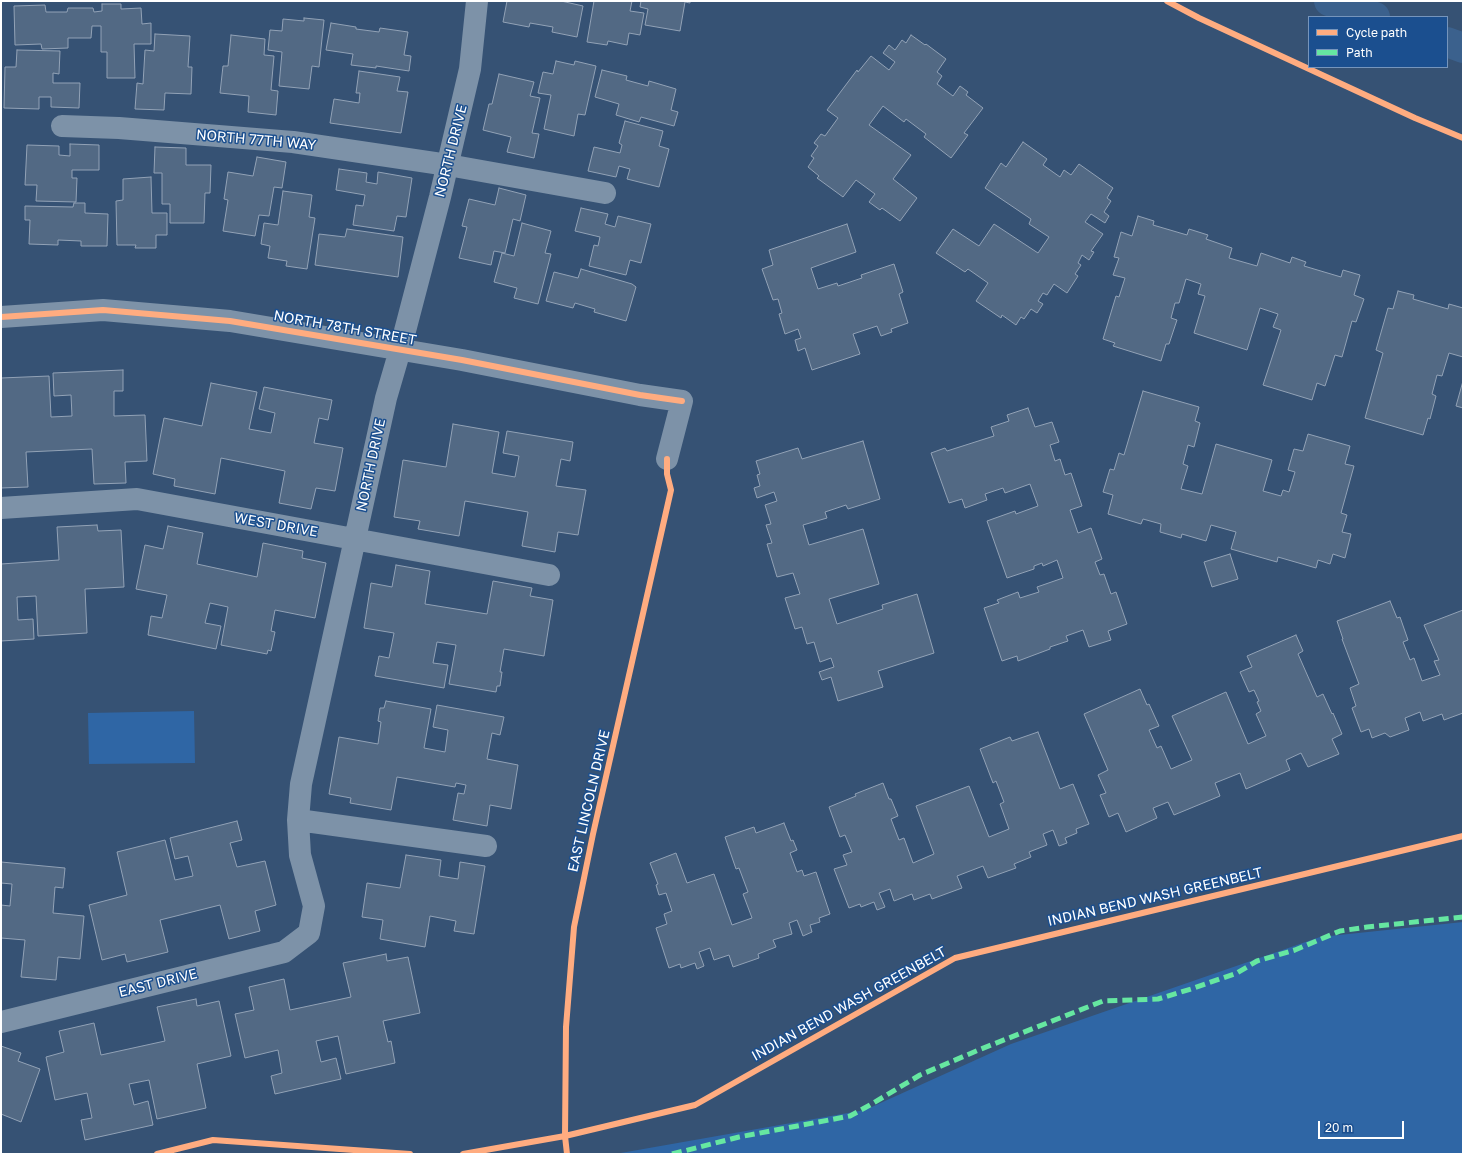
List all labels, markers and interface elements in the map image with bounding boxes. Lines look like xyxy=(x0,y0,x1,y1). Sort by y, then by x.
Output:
legend xyxy=(1308,16,1448,68)
text: Cycle path xyxy=(1346,25,1407,40)
text: Path xyxy=(1346,45,1373,60)
street label: NORTH DRIVE xyxy=(431,103,471,199)
street label: NORTH 77TH WAY xyxy=(195,126,317,154)
street label: NORTH 78TH STREET xyxy=(272,307,418,349)
street label: NORTH DRIVE xyxy=(353,417,389,513)
street label: WEST DRIVE xyxy=(233,509,319,541)
street label: EAST LINCOLN DRIVE xyxy=(564,728,614,874)
street label: INDIAN BEND WASH GREENBELT xyxy=(1046,864,1264,930)
street label: INDIAN BEND WASH GREENBELT xyxy=(749,943,949,1065)
street label: EAST DRIVE xyxy=(117,965,199,1001)
scale bar xyxy=(1320,1113,1406,1139)
text: 20 m xyxy=(1325,1120,1353,1135)

